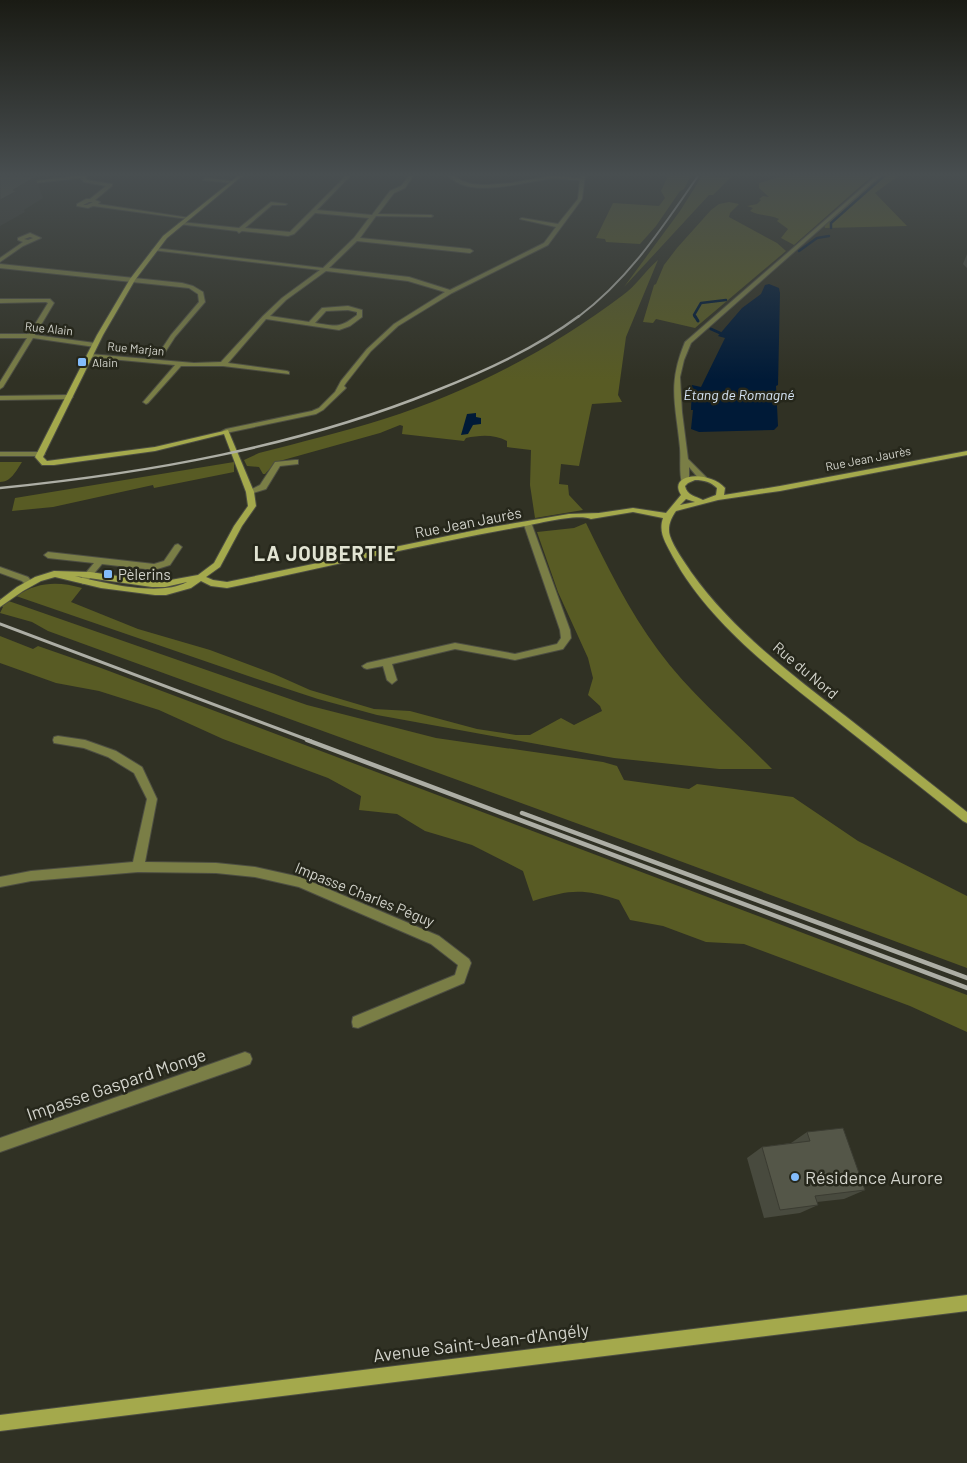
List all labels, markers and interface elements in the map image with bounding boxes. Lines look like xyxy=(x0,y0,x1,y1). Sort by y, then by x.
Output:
street label: Rue Alain xyxy=(24,319,74,337)
street label: Rue Marjan xyxy=(107,339,165,357)
place label: Alain xyxy=(92,355,118,369)
marker: Alain xyxy=(76,356,88,368)
water label: Étang de Romagné xyxy=(683,386,795,403)
street label: Rue Jean Jaurès xyxy=(824,443,912,473)
street label: Rue Jean Jaurès xyxy=(413,503,523,541)
district label: LA JOUBERTIE xyxy=(254,541,396,565)
place label: Pèlerins xyxy=(118,565,171,583)
marker: Pèlerins xyxy=(102,568,114,580)
street label: Rue du Nord xyxy=(770,638,842,702)
street label: Impasse Charles Péguy xyxy=(293,858,437,930)
street label: Impasse Gaspard Monge xyxy=(23,1043,209,1125)
place label: Résidence Aurore xyxy=(805,1166,943,1188)
marker: Résidence Aurore xyxy=(789,1171,801,1183)
street label: Avenue Saint-Jean-d'Angély xyxy=(372,1318,590,1366)

